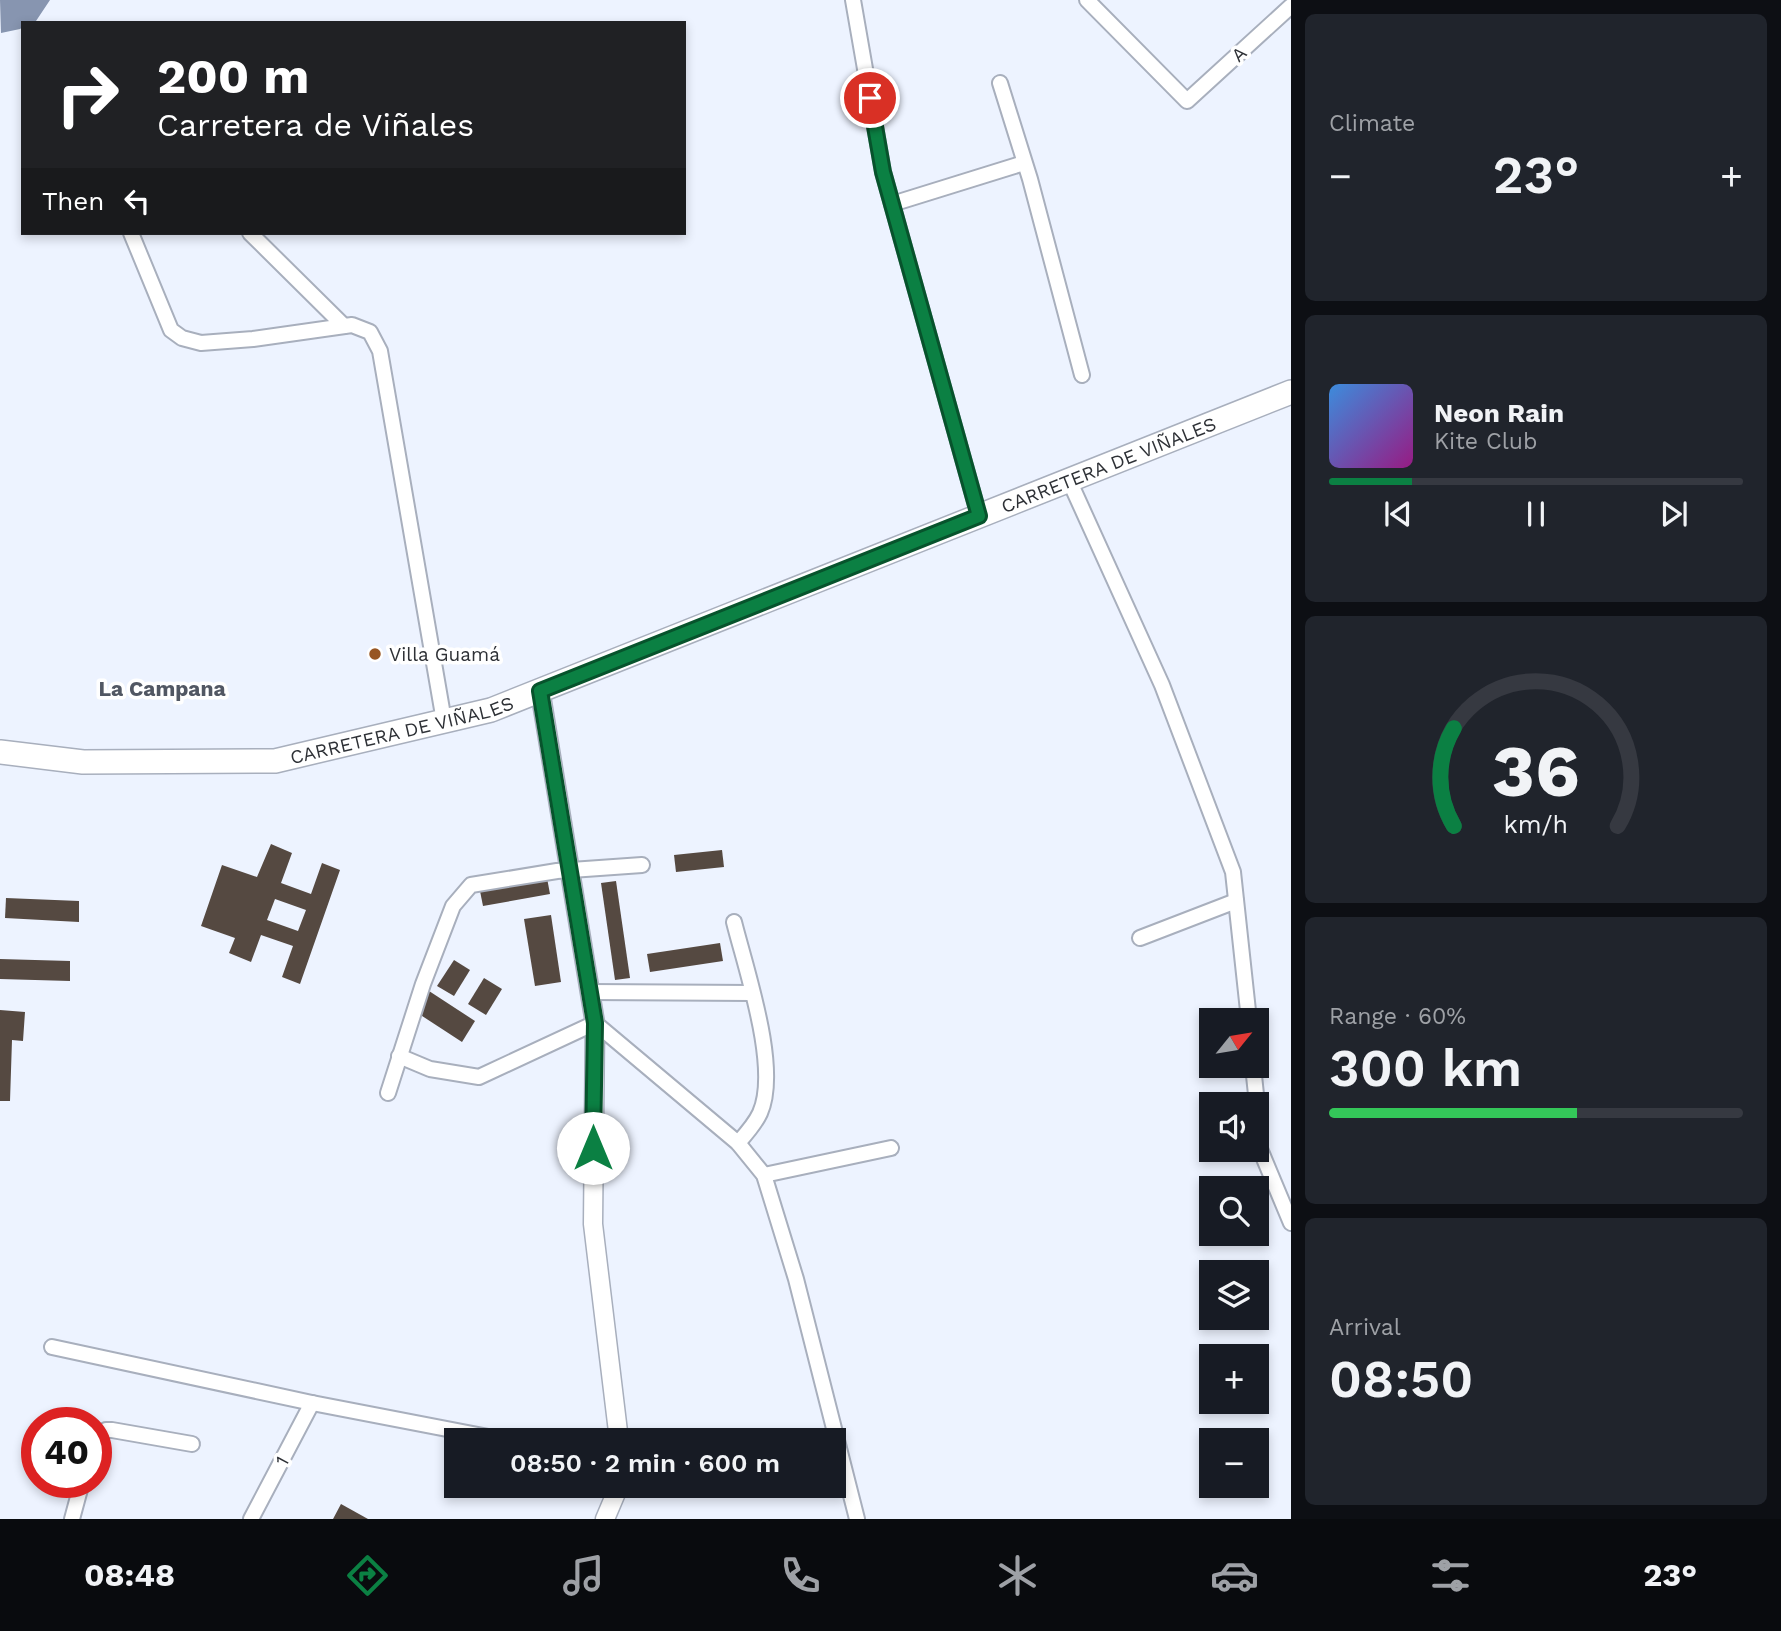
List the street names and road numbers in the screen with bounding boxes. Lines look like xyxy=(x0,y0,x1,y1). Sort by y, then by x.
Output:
street label: A xyxy=(1227,41,1252,67)
street label: CARRETERA DE VIÑALES xyxy=(998,412,1219,518)
street label: CARRETERA DE VIÑALES xyxy=(288,691,517,769)
street label: 1 xyxy=(270,1452,294,1470)

